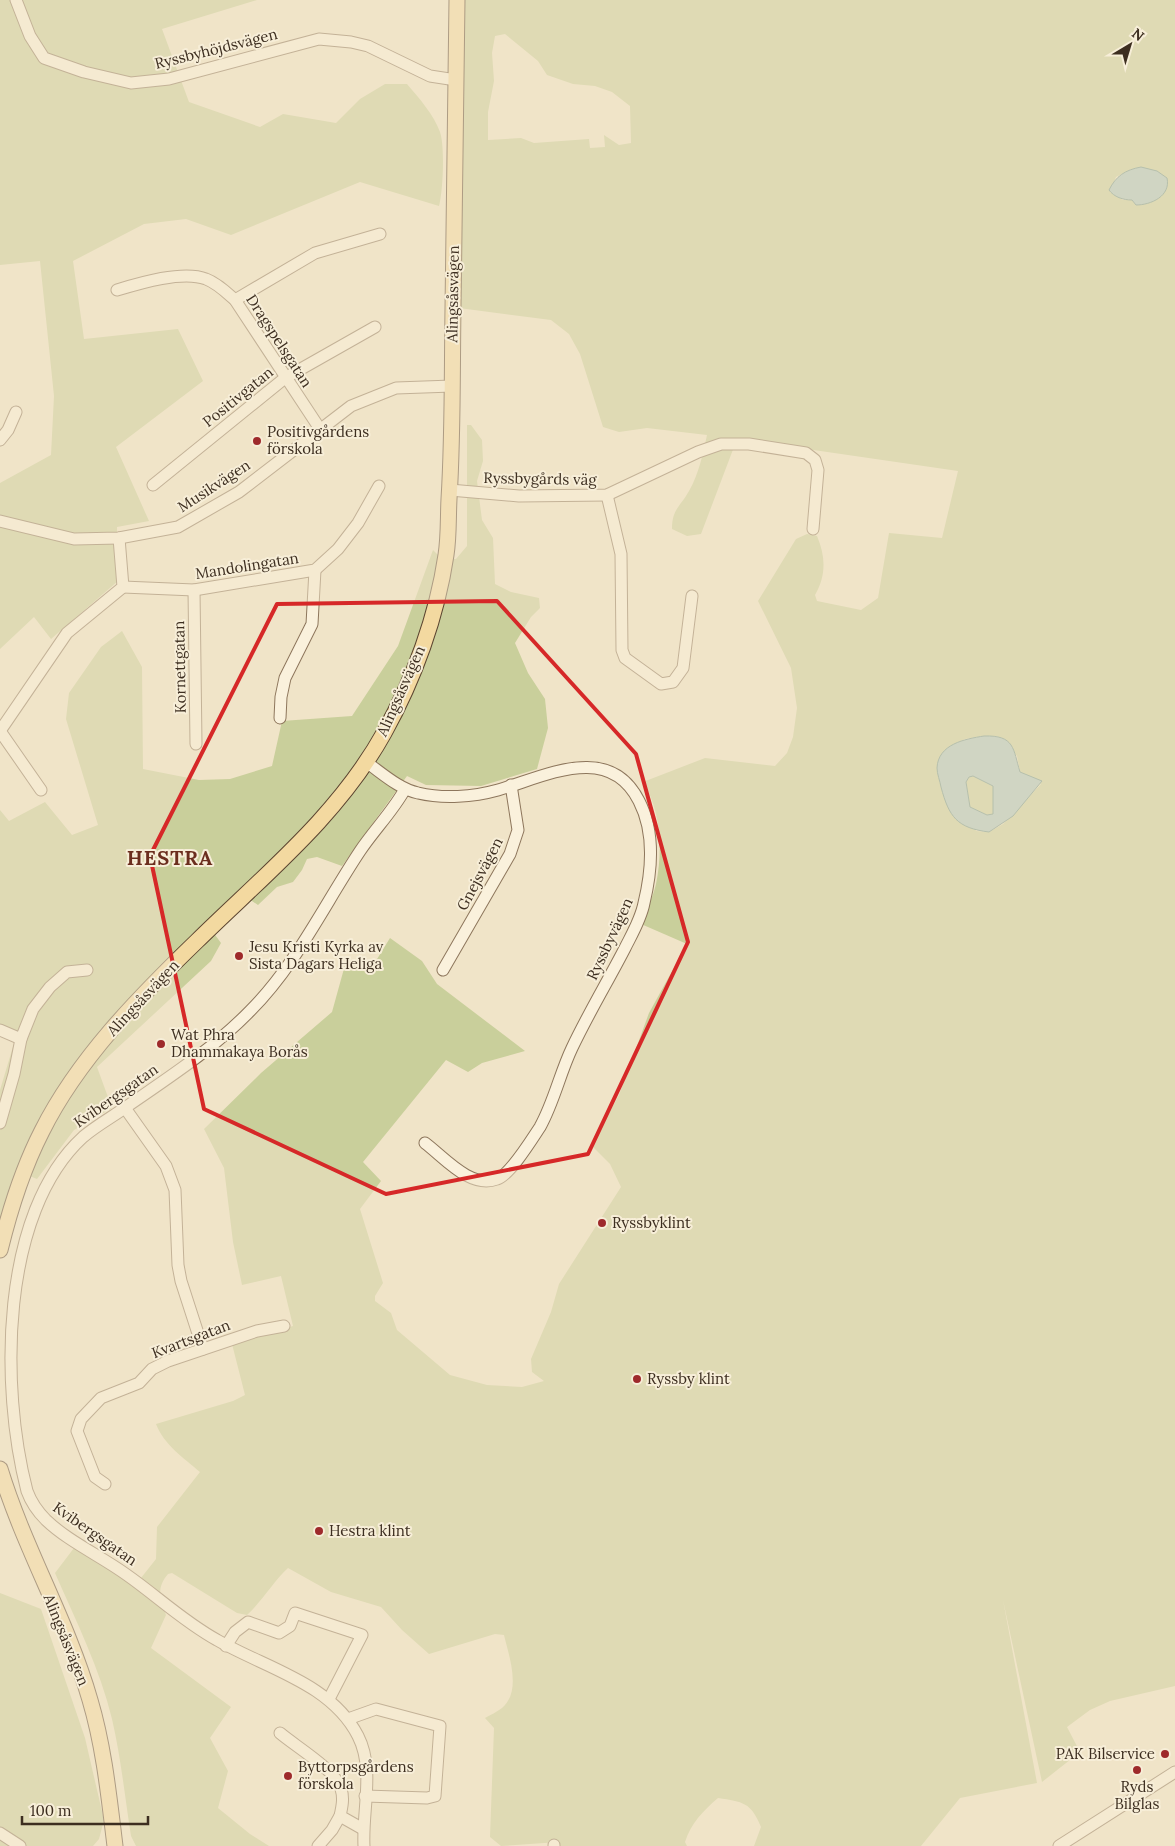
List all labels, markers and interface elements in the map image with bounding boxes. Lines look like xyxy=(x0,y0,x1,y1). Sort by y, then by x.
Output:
north arrow xyxy=(1105,20,1155,70)
street label: Ryssbyhöjdsvägen xyxy=(153,24,279,73)
text: N xyxy=(1128,24,1148,45)
street label: Alingsåsvägen xyxy=(442,245,463,344)
street label: Dragspelsgatan xyxy=(242,291,317,391)
street label: Positivgatan xyxy=(199,362,277,431)
place label: Positivgårdens förskola xyxy=(267,422,369,458)
marker: Positivgårdens förskola xyxy=(251,435,263,447)
street label: Musikvägen xyxy=(174,455,254,516)
street label: Ryssbygårds väg xyxy=(483,468,597,489)
street label: Mandolingatan xyxy=(194,548,300,583)
street label: Kornettgatan xyxy=(169,620,190,714)
street label: Alingsåsvägen xyxy=(372,642,429,740)
street label: Gnejsvägen xyxy=(452,834,507,914)
district label: HESTRA xyxy=(127,845,213,870)
street label: Ryssbyvägen xyxy=(582,895,637,983)
place label: Jesu Kristi Kyrka av Sista Dagars Heliga xyxy=(248,937,384,973)
marker: Jesu Kristi Kyrka av Sista Dagars Heliga xyxy=(233,950,245,962)
street label: Alingsåsvägen xyxy=(102,956,183,1040)
place label: Wat Phra Dhammakaya Borås xyxy=(171,1025,308,1061)
marker: Wat Phra Dhammakaya Borås xyxy=(155,1038,167,1050)
street label: Kvibergsgatan xyxy=(70,1060,161,1132)
place label: Ryssbyklint xyxy=(612,1213,691,1232)
marker: Ryssbyklint xyxy=(596,1217,608,1229)
street label: Kvartsgatan xyxy=(149,1315,233,1362)
place label: Ryssby klint xyxy=(647,1369,730,1388)
marker: Ryssby klint xyxy=(631,1373,643,1385)
street label: Kvibergsgatan xyxy=(50,1498,141,1570)
place label: Hestra klint xyxy=(329,1521,411,1540)
marker: Hestra klint xyxy=(313,1525,325,1537)
street label: Alingsåsvägen xyxy=(39,1590,94,1688)
place label: PAK Bilservice xyxy=(1056,1744,1155,1763)
marker: PAK Bilservice xyxy=(1159,1748,1171,1760)
place label: Byttorpsgårdens förskola xyxy=(298,1757,414,1793)
marker: Ryds Bilglas xyxy=(1131,1764,1143,1776)
marker: Byttorpsgårdens förskola xyxy=(282,1770,294,1782)
place label: Ryds Bilglas xyxy=(1115,1777,1160,1813)
scale bar xyxy=(22,1794,149,1826)
text: 100 m xyxy=(30,1801,71,1820)

